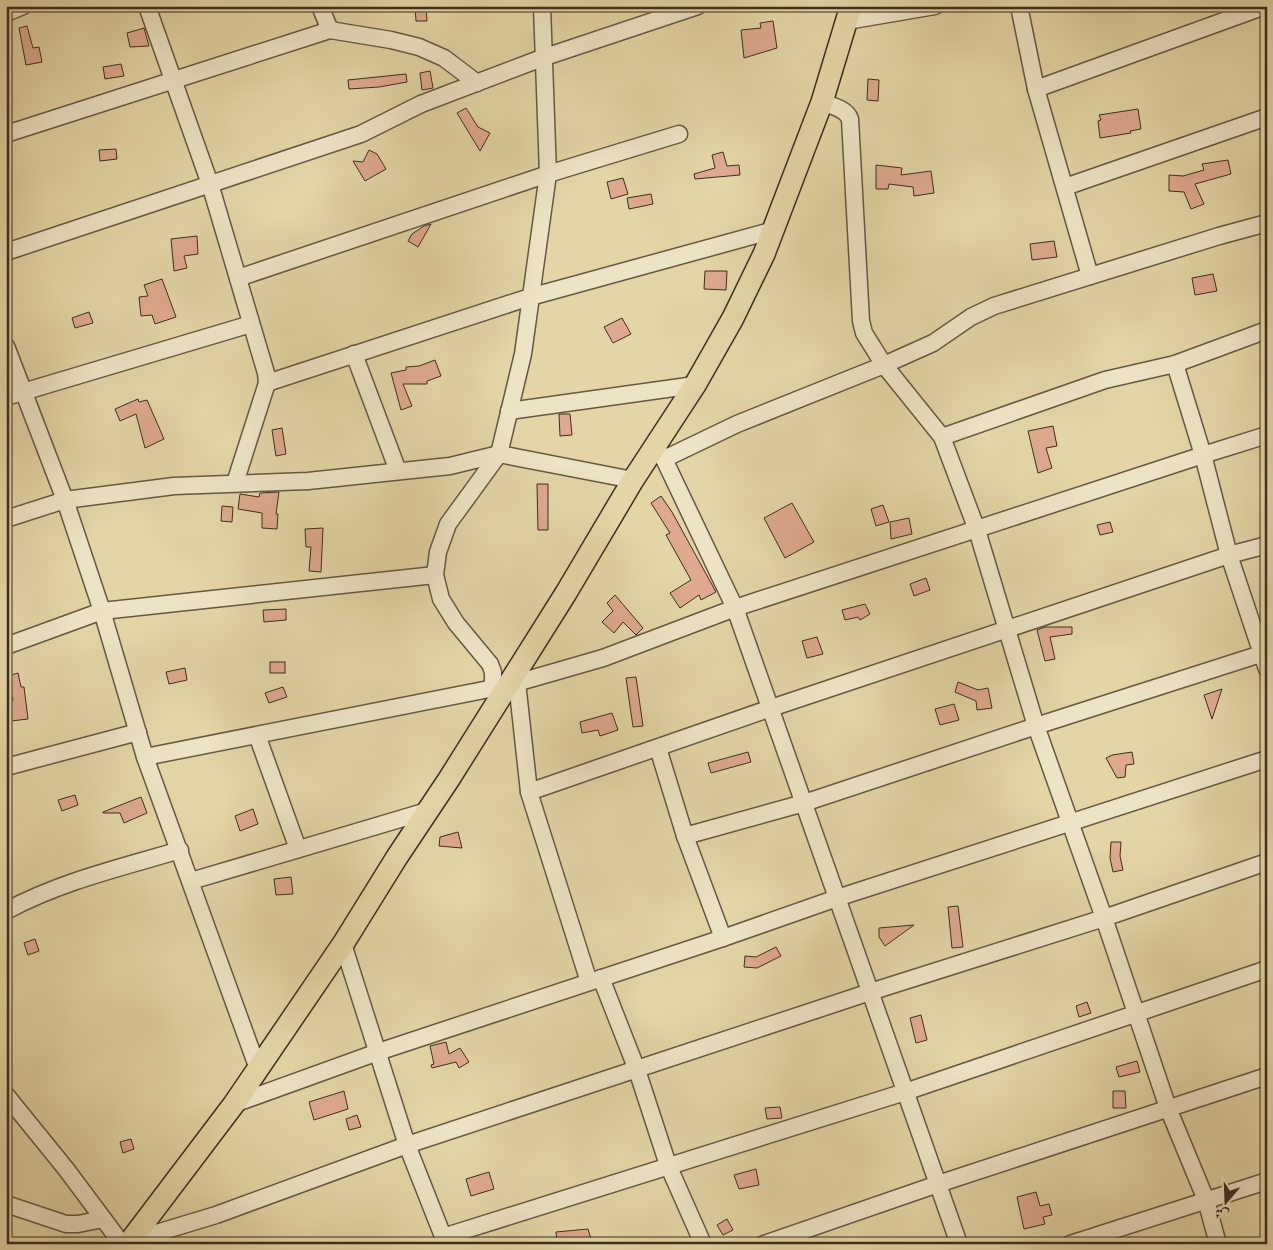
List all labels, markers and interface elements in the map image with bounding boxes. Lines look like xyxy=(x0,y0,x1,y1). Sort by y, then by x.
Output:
north arrow xyxy=(1200,1178,1250,1228)
text: ش xyxy=(1212,1203,1231,1224)

